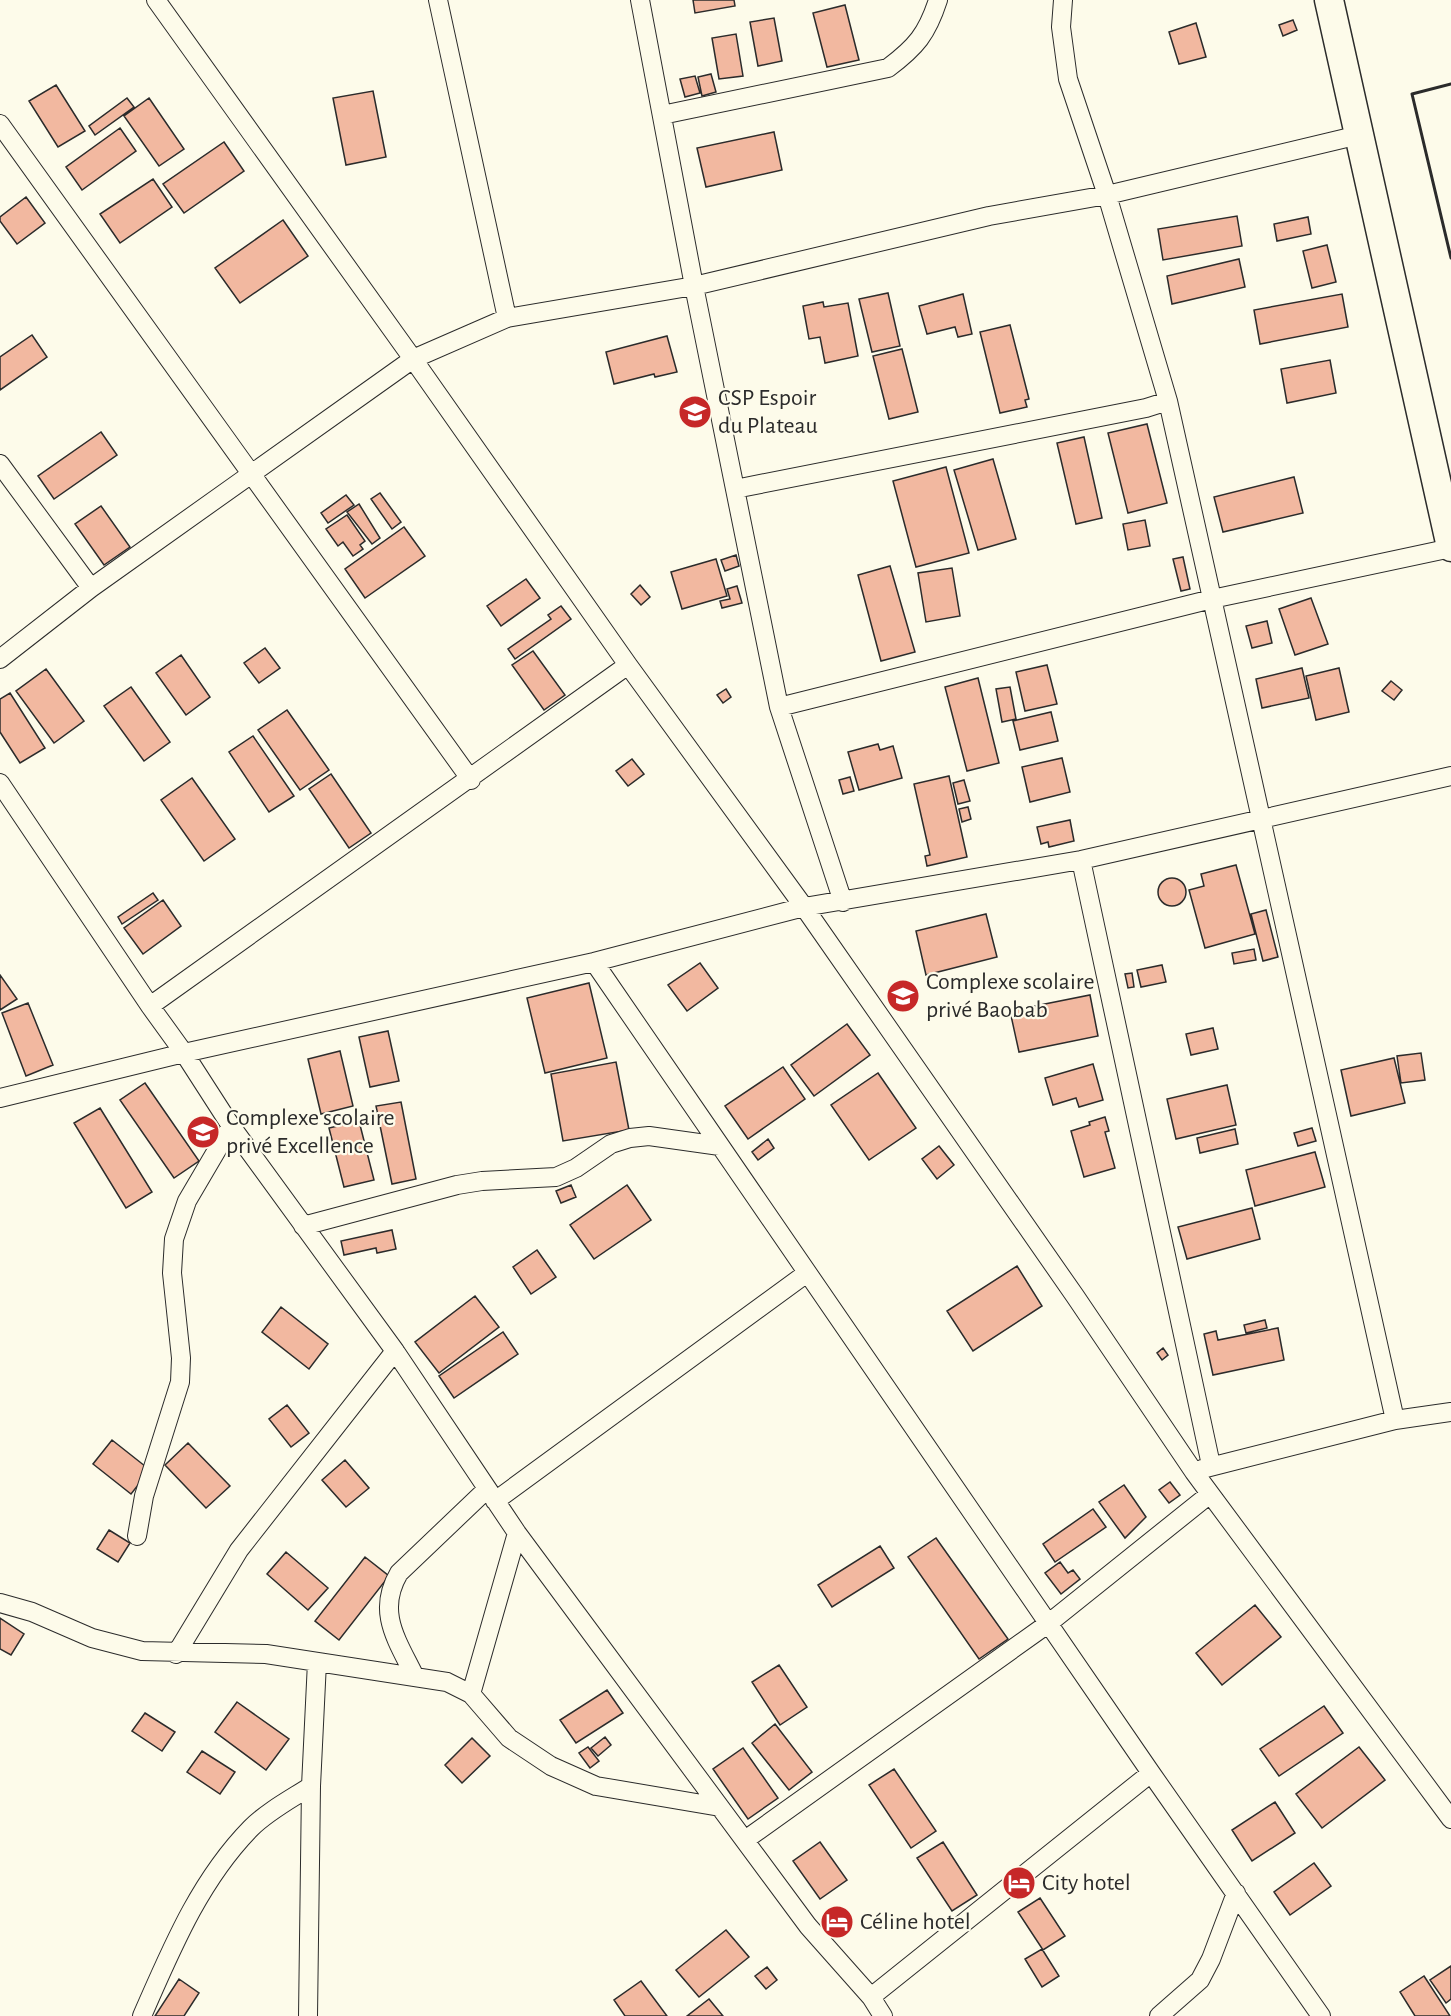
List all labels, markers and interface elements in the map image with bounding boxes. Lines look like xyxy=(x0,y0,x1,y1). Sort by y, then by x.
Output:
place label: CSP Espoir du Plateau xyxy=(718,386,818,438)
school or university icon: CSP Espoir du Plateau xyxy=(677,394,713,430)
place label: Complexe scolaire privé Baobab xyxy=(926,970,1095,1022)
school or university icon: Complexe scolaire privé Baobab xyxy=(885,978,921,1014)
place label: Complexe scolaire privé Excellence xyxy=(226,1106,395,1158)
school or university icon: Complexe scolaire privé Excellence xyxy=(185,1114,221,1150)
hotel icon: City hotel xyxy=(1001,1865,1037,1901)
place label: City hotel xyxy=(1042,1871,1131,1895)
hotel icon: Céline hotel xyxy=(819,1904,855,1940)
place label: Céline hotel xyxy=(860,1910,971,1934)

